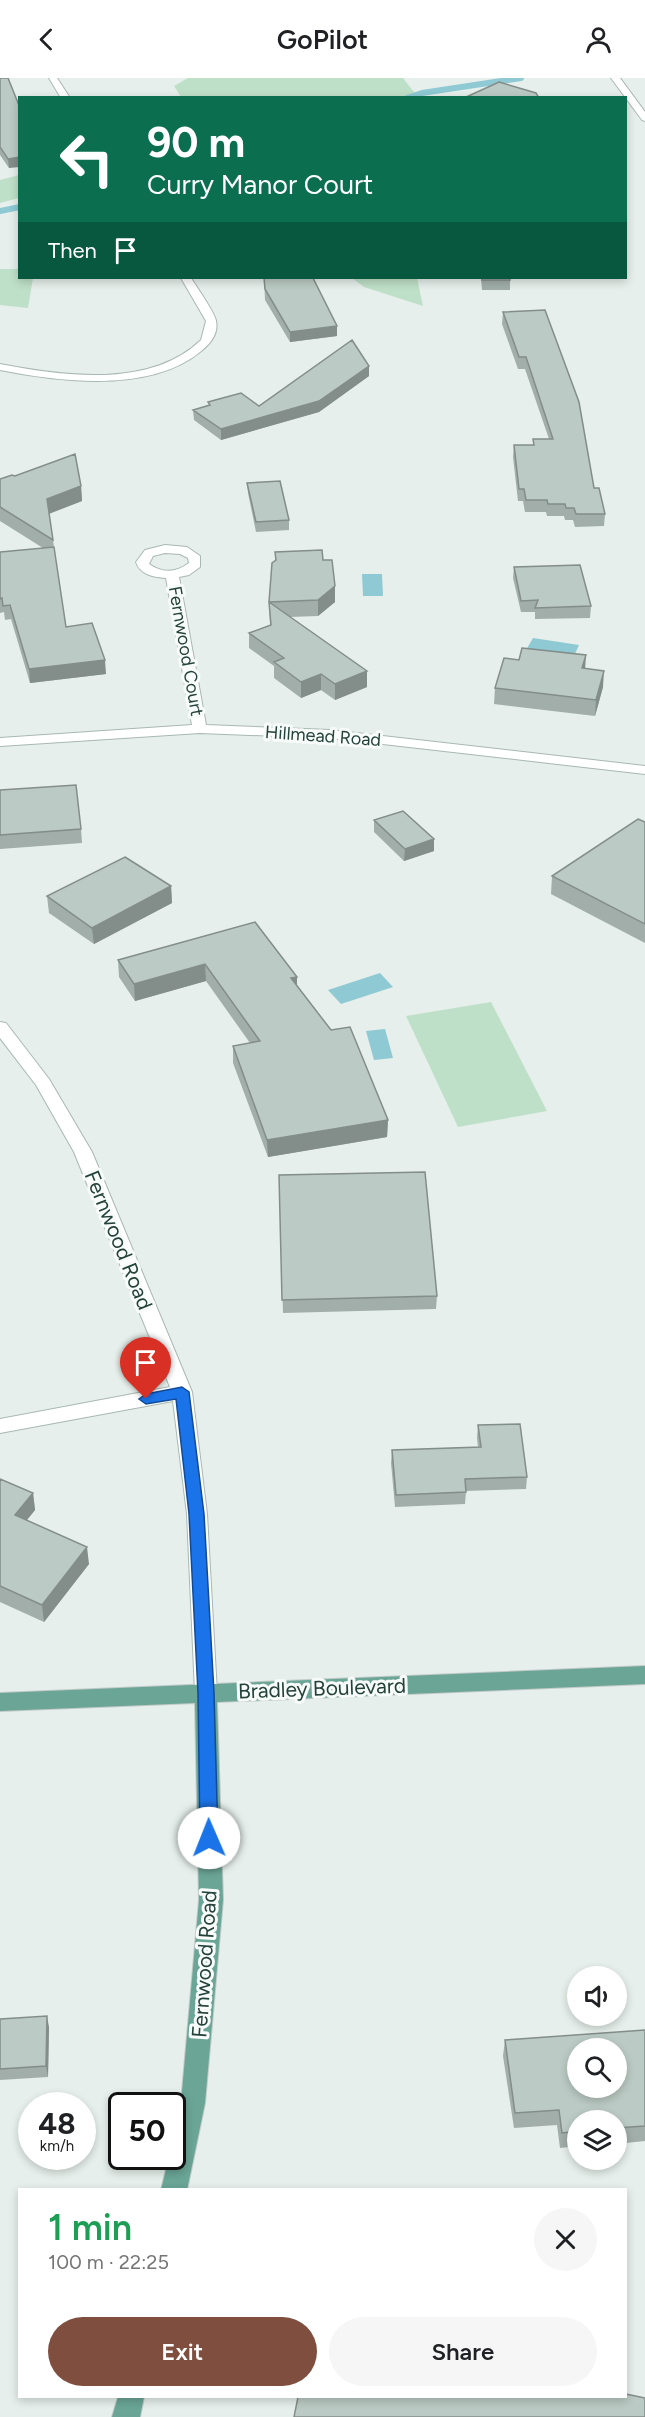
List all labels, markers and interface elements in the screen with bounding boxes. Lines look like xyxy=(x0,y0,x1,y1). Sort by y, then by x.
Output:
icon: back xyxy=(30,23,63,56)
text: GoPilot xyxy=(277,23,368,56)
icon: person xyxy=(582,23,615,56)
text: 90 m xyxy=(147,117,245,168)
icon: left xyxy=(48,120,126,198)
text: Curry Manor Court xyxy=(147,168,373,201)
icon: arrive xyxy=(109,234,142,267)
text: Then xyxy=(48,237,97,264)
street label: Fernwood Court xyxy=(164,584,208,718)
street label: Hillmead Road xyxy=(264,721,382,751)
street label: Fernwood Road xyxy=(80,1167,158,1313)
pin xyxy=(120,1337,171,1399)
icon: arrive xyxy=(129,1346,162,1379)
street label: Bradley Boulevard xyxy=(237,1673,407,1703)
position arrow xyxy=(177,1806,241,1870)
street label: Fernwood Road xyxy=(186,1889,222,2039)
map controls xyxy=(567,1966,627,2170)
button: sound xyxy=(567,1966,627,2026)
button: search xyxy=(567,2038,627,2098)
speed limit sign: 50 xyxy=(108,2092,186,2170)
text: 48 xyxy=(38,2105,76,2142)
button: layers xyxy=(567,2110,627,2170)
text: km/h xyxy=(40,2137,74,2155)
text: 1 min xyxy=(48,2206,132,2249)
button: close xyxy=(534,2208,597,2271)
text: 100 m · 22:25 xyxy=(48,2250,169,2274)
button: Exit xyxy=(48,2317,317,2386)
button: Share xyxy=(329,2317,597,2386)

